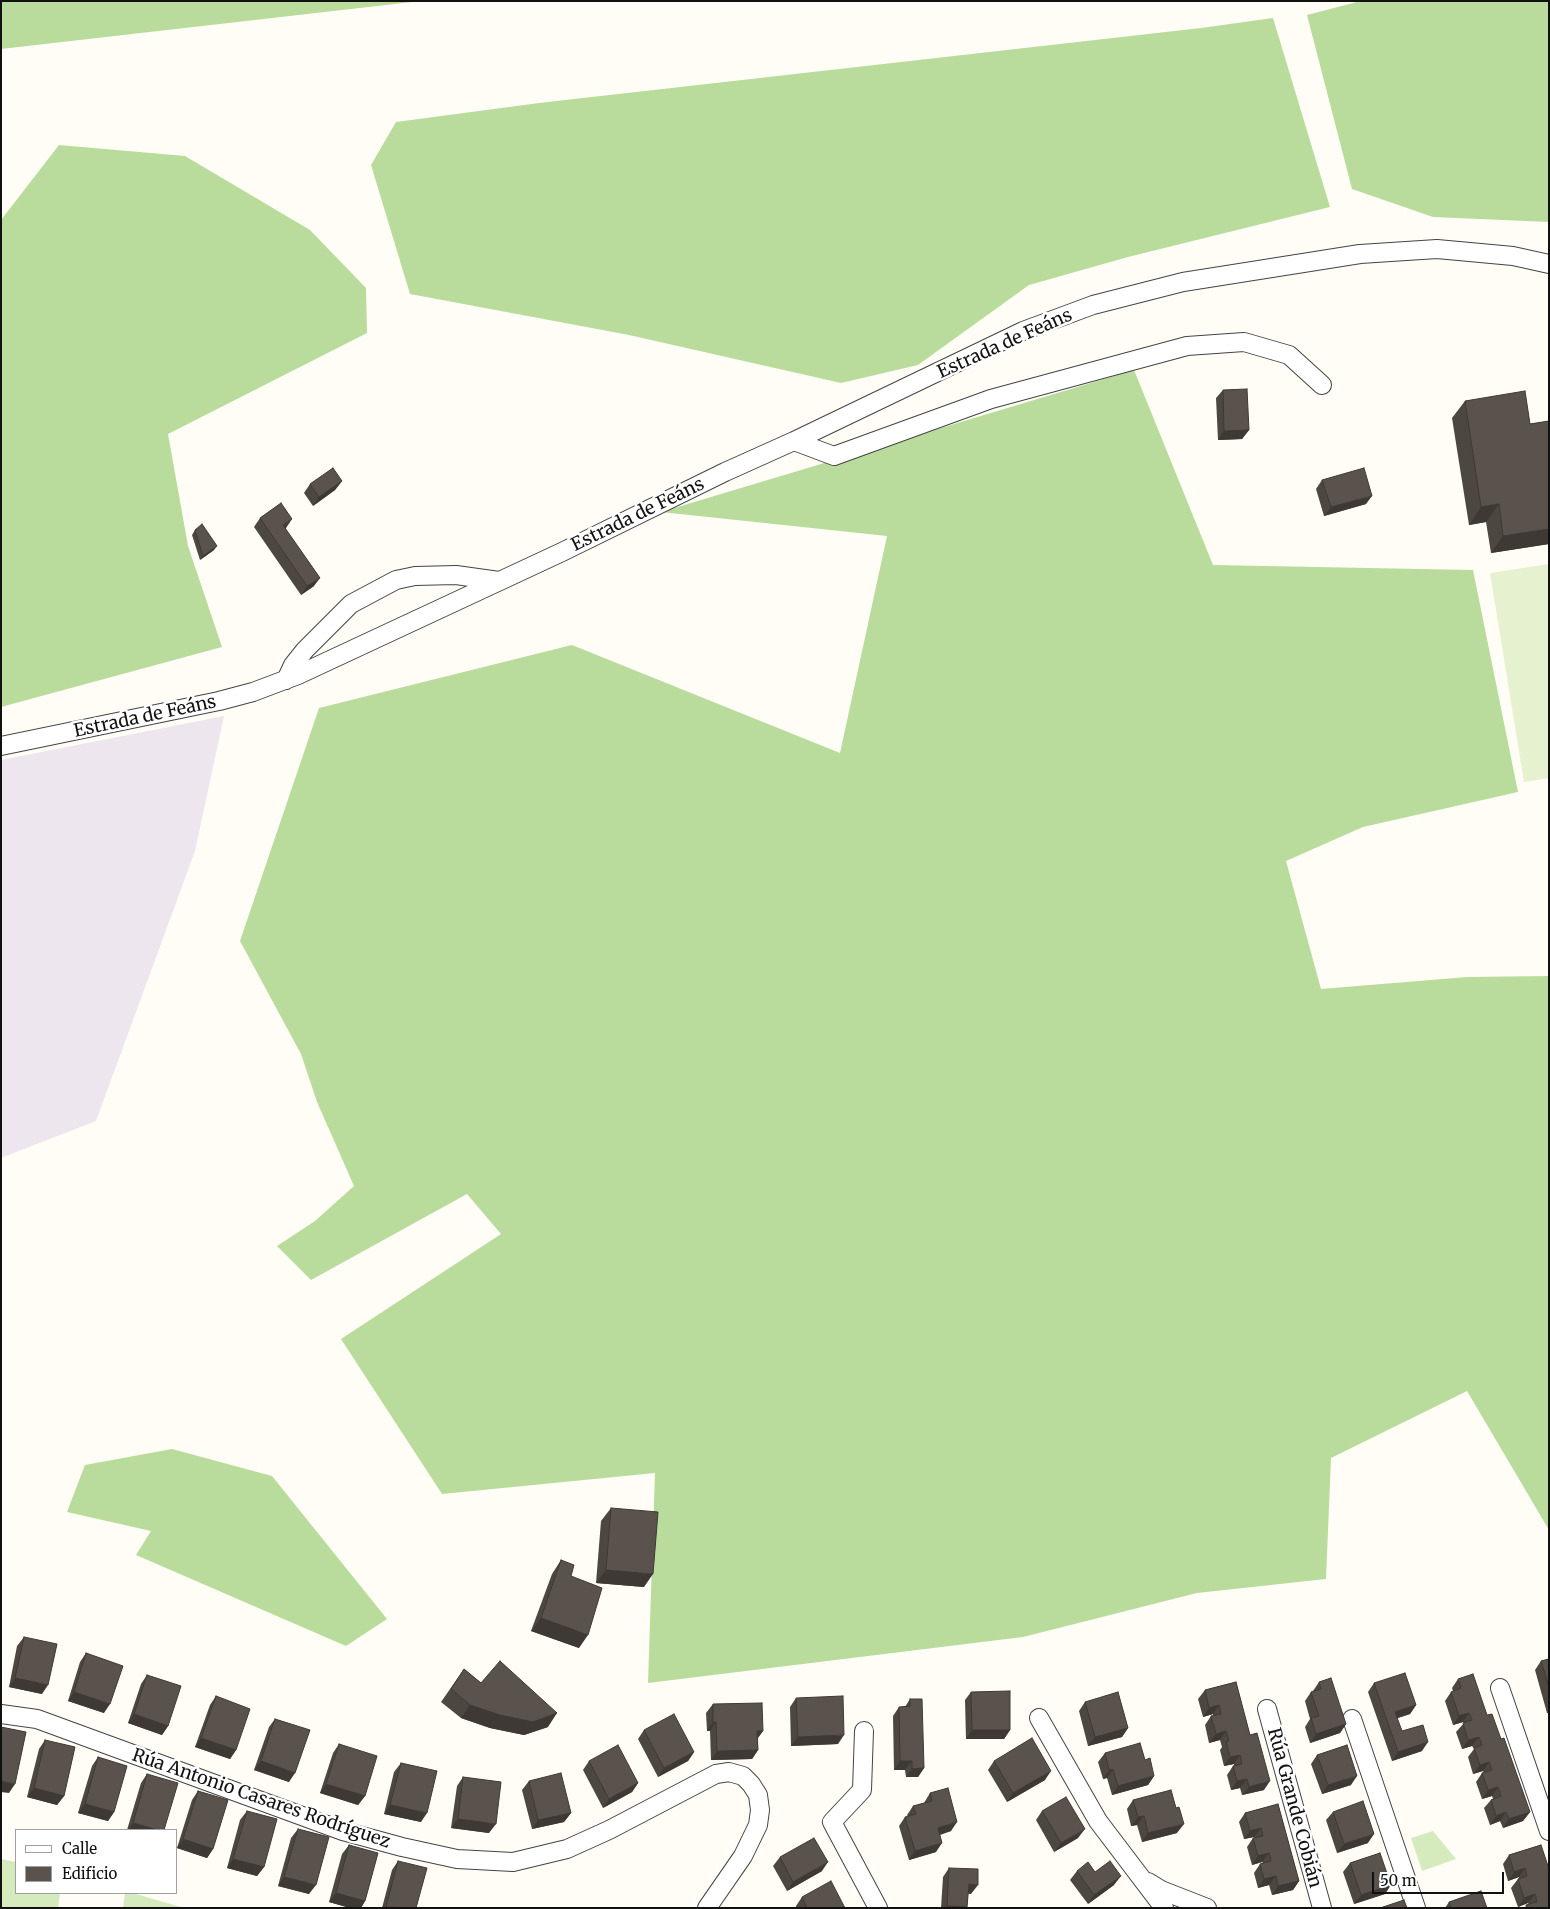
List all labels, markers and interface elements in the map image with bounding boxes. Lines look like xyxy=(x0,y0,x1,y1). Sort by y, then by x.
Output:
street label: Estrada de Feáns xyxy=(934,305,1076,383)
street label: Estrada de Feáns xyxy=(568,474,708,556)
street label: Estrada de Feáns xyxy=(72,691,218,743)
street label: Rúa Grande Cobián xyxy=(1262,1726,1326,1890)
street label: Rúa Antonio Casares Rodríguez xyxy=(129,1745,393,1853)
legend xyxy=(15,1829,178,1894)
text: Calle xyxy=(62,1839,97,1858)
scale bar xyxy=(1375,1862,1508,1894)
text: Edificio xyxy=(62,1864,117,1883)
text: 50 m xyxy=(1380,1871,1417,1890)

